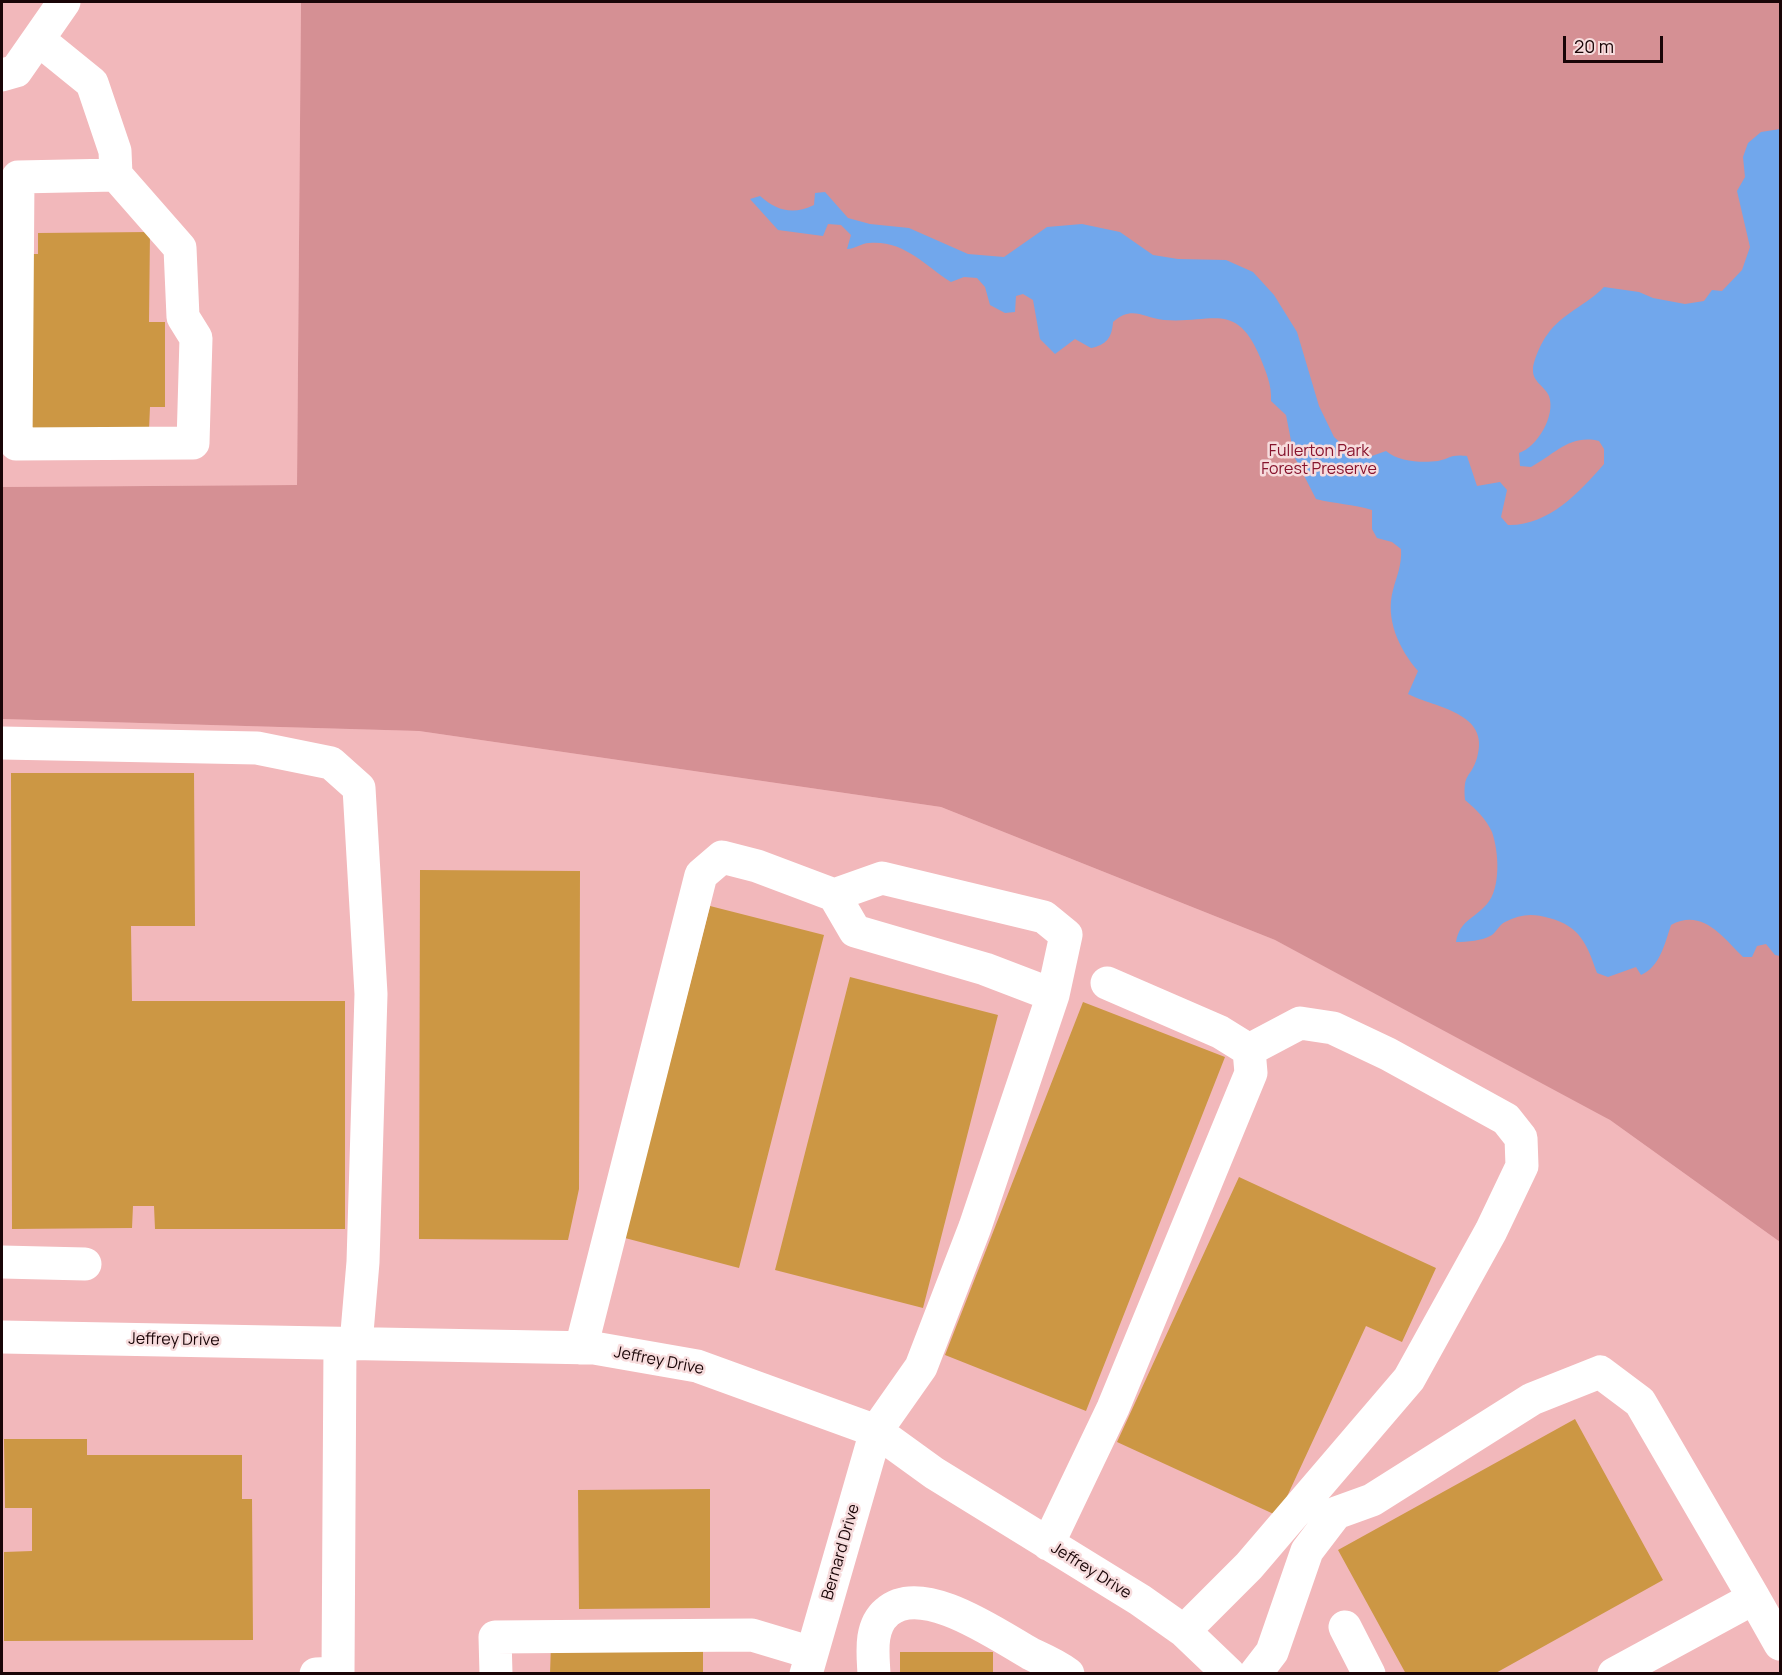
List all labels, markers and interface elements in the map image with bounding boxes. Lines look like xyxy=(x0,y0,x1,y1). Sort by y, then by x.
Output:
scale bar xyxy=(1566,24,1666,62)
text: 20 m xyxy=(1574,34,1614,58)
park label: Fullerton Park Forest Preserve xyxy=(1261,442,1377,480)
street label: Jeffrey Drive xyxy=(128,1330,220,1350)
street label: Jeffrey Drive xyxy=(612,1343,706,1379)
street label: Bernard Drive xyxy=(818,1502,864,1602)
street label: Jeffrey Drive xyxy=(1047,1539,1135,1603)

